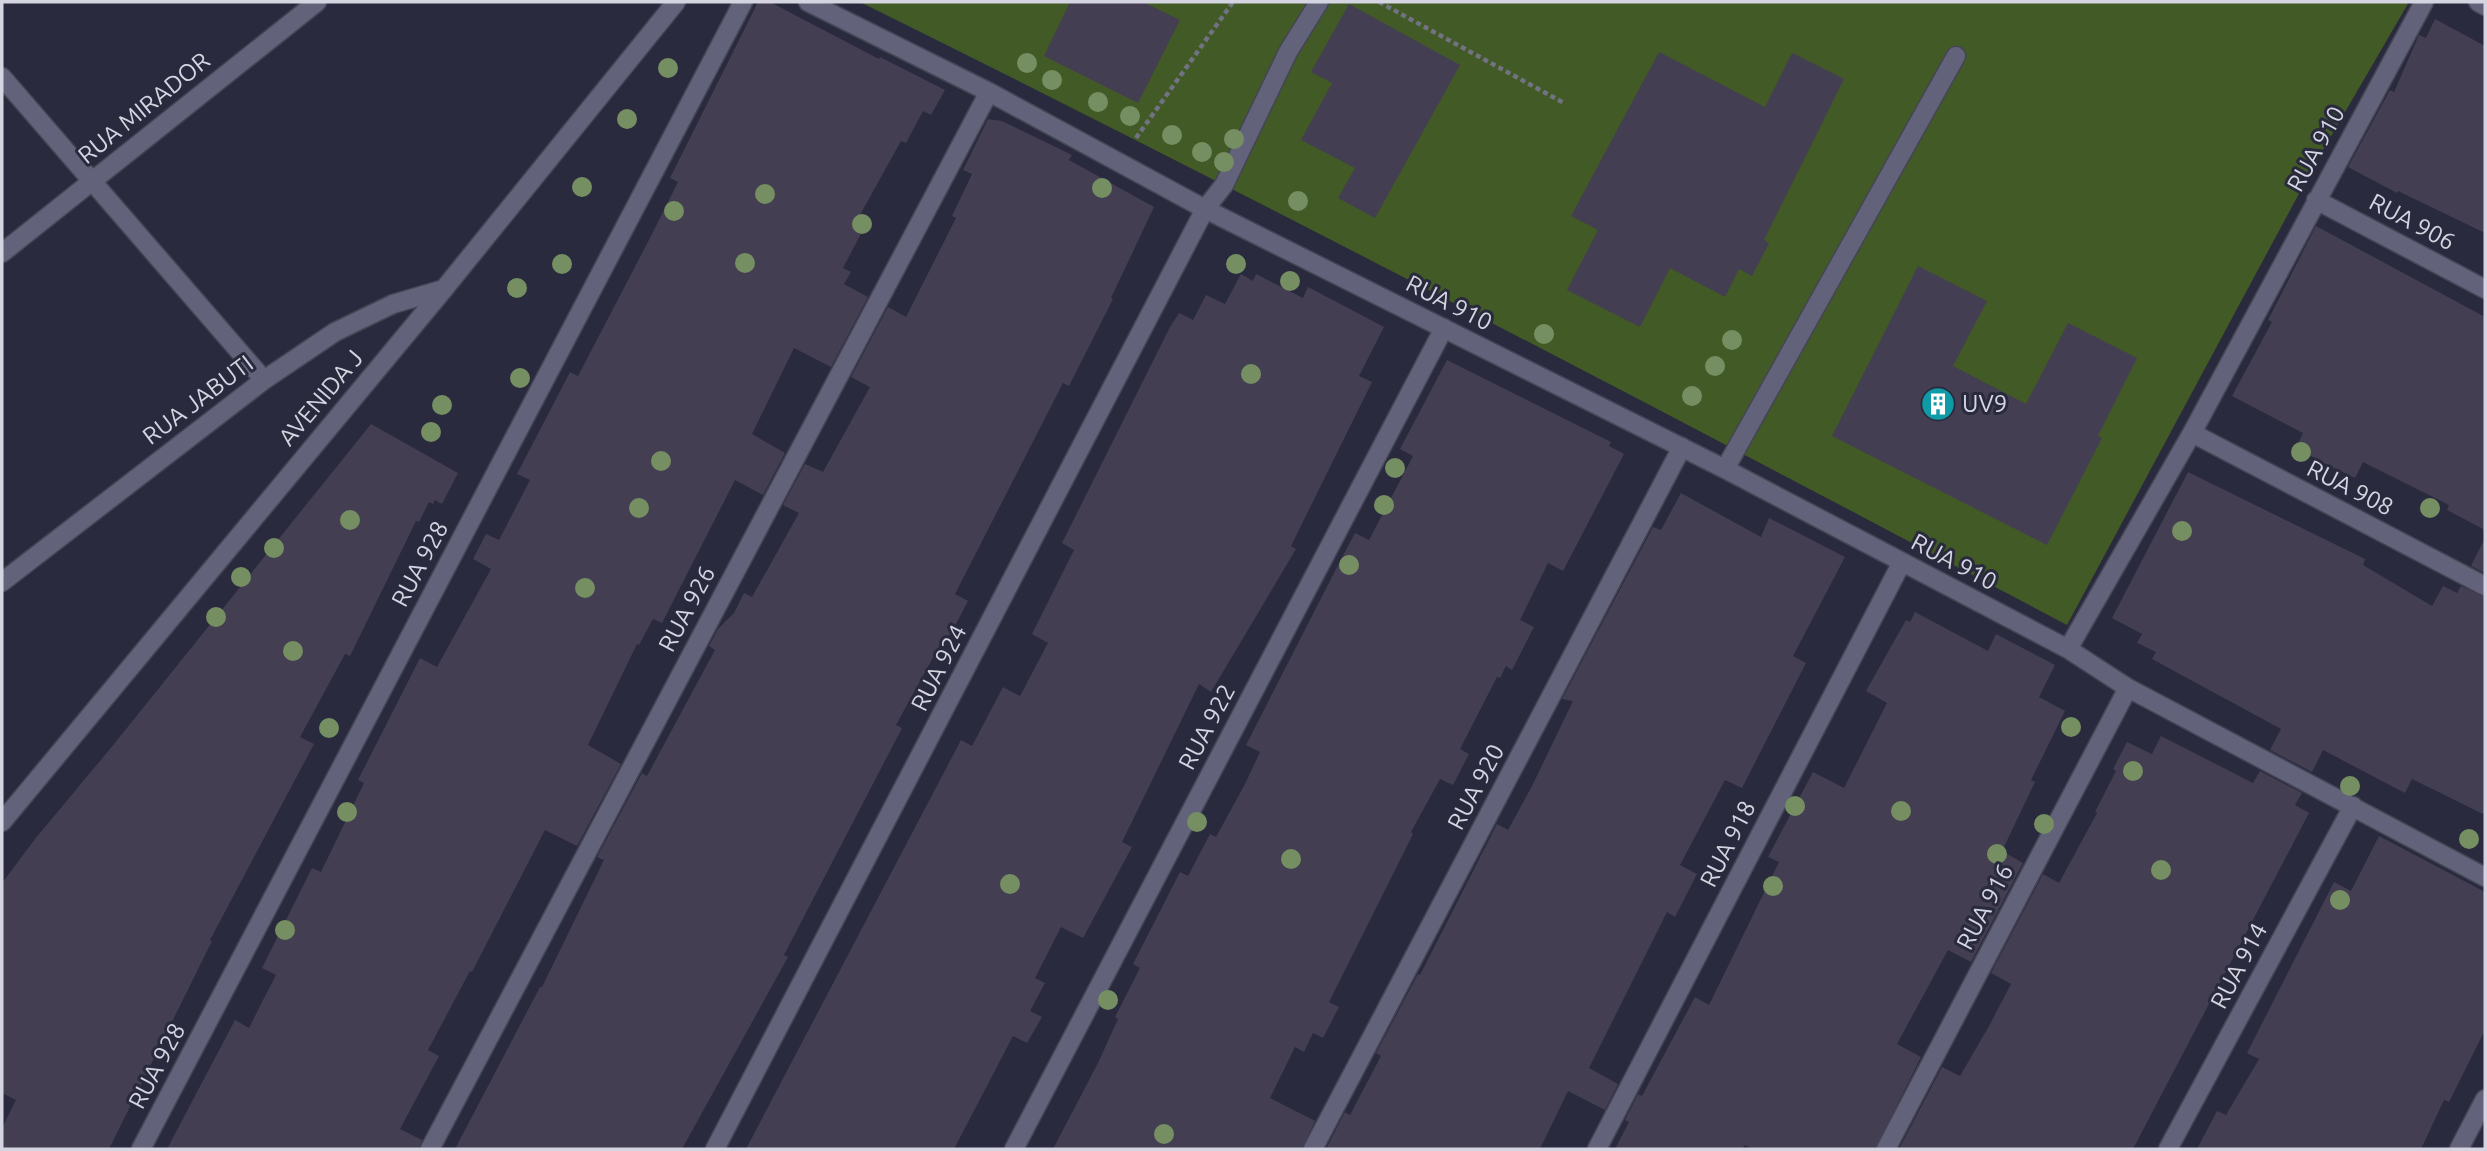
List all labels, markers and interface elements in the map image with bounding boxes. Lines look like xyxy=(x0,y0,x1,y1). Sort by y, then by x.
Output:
street label: RUA MIRADOR xyxy=(73,46,215,169)
street label: RUA 910 xyxy=(2281,102,2350,196)
street label: RUA 906 xyxy=(2365,188,2460,255)
street label: RUA 910 xyxy=(1402,269,1497,336)
street label: AVENIDA J xyxy=(273,345,368,451)
street label: RUA JABUTI xyxy=(137,349,258,450)
building icon: UV9 xyxy=(1919,385,1957,423)
place label: UV9 xyxy=(1962,390,2007,417)
street label: RUA 908 xyxy=(2303,454,2398,521)
street label: RUA 928 xyxy=(386,516,453,611)
street label: RUA 910 xyxy=(1907,528,2002,595)
street label: RUA 926 xyxy=(653,561,720,656)
street label: RUA 924 xyxy=(905,620,972,715)
street label: RUA 922 xyxy=(1173,679,1240,774)
street label: RUA 920 xyxy=(1442,739,1509,834)
street label: RUA 918 xyxy=(1694,796,1761,891)
street label: RUA 916 xyxy=(1951,859,2018,954)
street label: RUA 914 xyxy=(2205,918,2272,1013)
street label: RUA 928 xyxy=(123,1018,190,1113)

